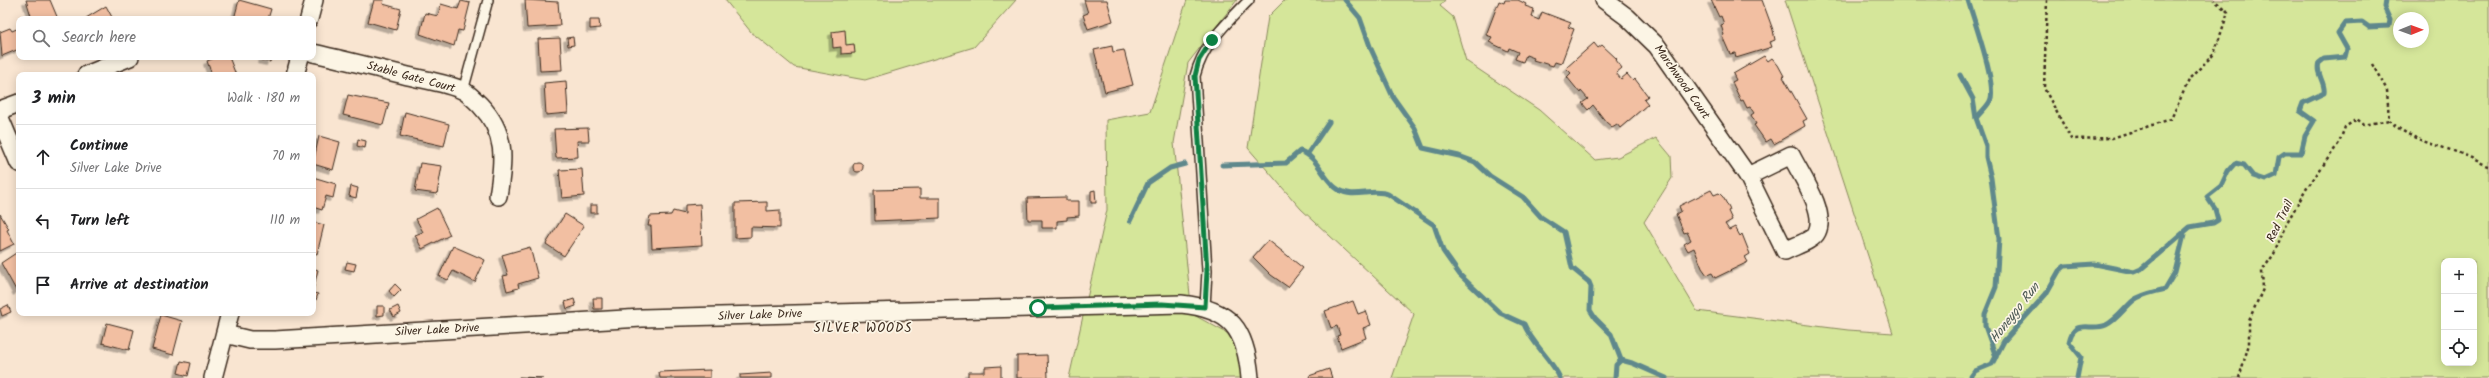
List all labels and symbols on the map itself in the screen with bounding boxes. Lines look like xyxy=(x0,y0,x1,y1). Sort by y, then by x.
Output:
north arrow xyxy=(2393,12,2429,48)
route end xyxy=(1203,31,1221,49)
street label: Marchwood Court xyxy=(1649,41,1715,124)
street label: Stable Gate Court xyxy=(365,56,458,98)
street label: Red Trail xyxy=(2262,197,2298,245)
water label: Honeygo Run xyxy=(1985,278,2046,348)
route start xyxy=(1029,299,1047,317)
street label: Silver Lake Drive xyxy=(717,304,803,326)
street label: Silver Lake Drive xyxy=(394,318,480,342)
district label: SILVER WOODS xyxy=(814,318,912,339)

